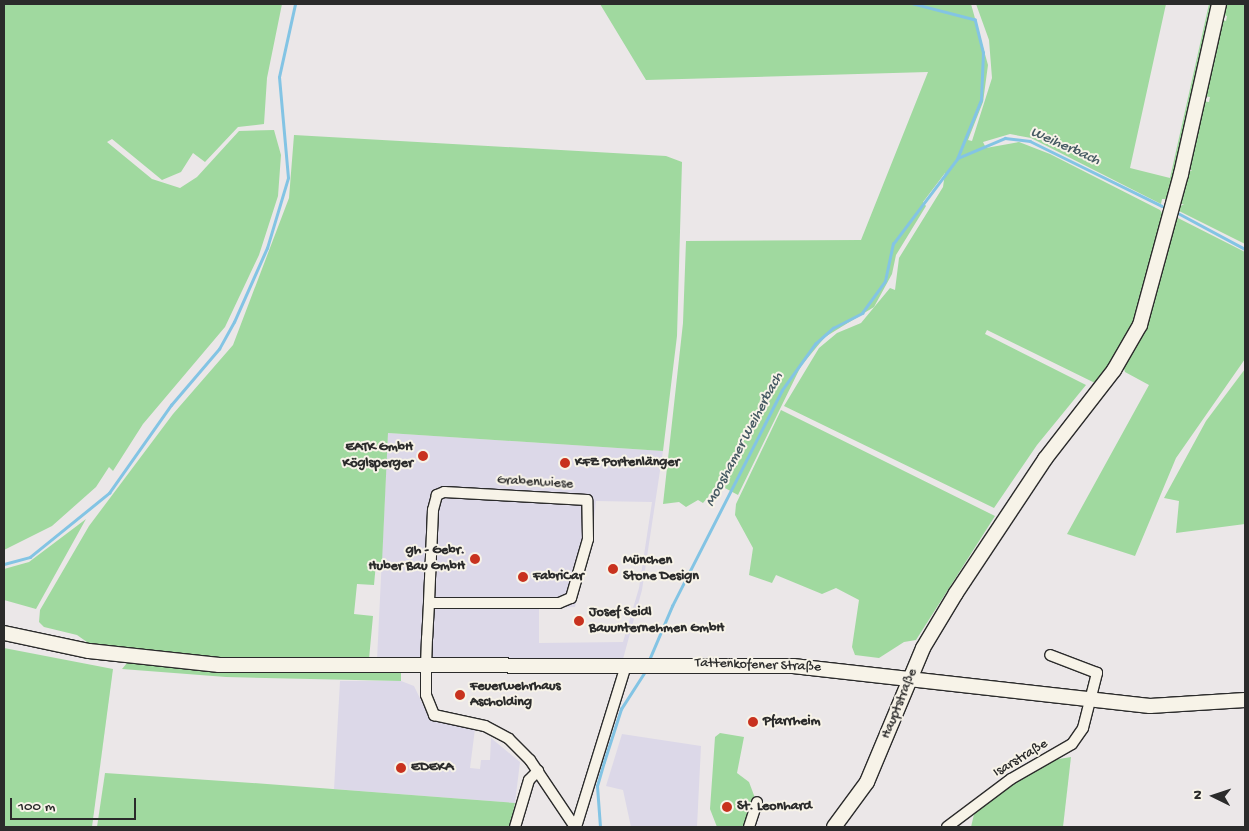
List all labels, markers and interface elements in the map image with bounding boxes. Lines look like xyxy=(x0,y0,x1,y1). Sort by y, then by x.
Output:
water label: Weiherbach xyxy=(1027,124,1103,170)
water label: Mooshamer Weiherbach xyxy=(702,370,788,510)
place label: EATK GmbH Köglsperger xyxy=(343,440,413,472)
marker: EATK GmbH Köglsperger xyxy=(417,450,429,462)
place label: KFZ Portenlänger xyxy=(575,455,679,471)
marker: KFZ Portenlänger xyxy=(559,457,571,469)
street label: Grabenwiese xyxy=(496,473,574,493)
place label: gh - Gebr. Huber Bau GmbH xyxy=(369,543,465,576)
marker: gh - Gebr. Huber Bau GmbH xyxy=(469,553,481,565)
place label: München Stone Design xyxy=(623,553,699,586)
marker: München Stone Design xyxy=(607,563,619,575)
place label: FabriCar xyxy=(533,569,584,585)
marker: FabriCar xyxy=(517,571,529,583)
place label: Josef Seidl Bauunternehmen GmbH xyxy=(589,605,724,638)
marker: Josef Seidl Bauunternehmen GmbH xyxy=(573,615,585,627)
street label: Tattenkofener Straße xyxy=(695,655,821,677)
street label: Hauptstraße xyxy=(878,666,922,742)
place label: Feuerwehrhaus Ascholding xyxy=(470,679,561,712)
marker: Feuerwehrhaus Ascholding xyxy=(454,689,466,701)
place label: Pfarrheim xyxy=(763,714,820,730)
marker: Pfarrheim xyxy=(747,716,759,728)
street label: Isarstraße xyxy=(991,736,1051,782)
place label: EDEKA xyxy=(411,760,454,776)
marker: EDEKA xyxy=(395,762,407,774)
north arrow xyxy=(1189,771,1239,821)
scale bar xyxy=(12,788,139,820)
text: N xyxy=(1190,790,1207,800)
text: 100 m xyxy=(18,798,55,816)
place label: St. Leonhard xyxy=(737,799,812,815)
marker: St. Leonhard xyxy=(721,801,733,813)

